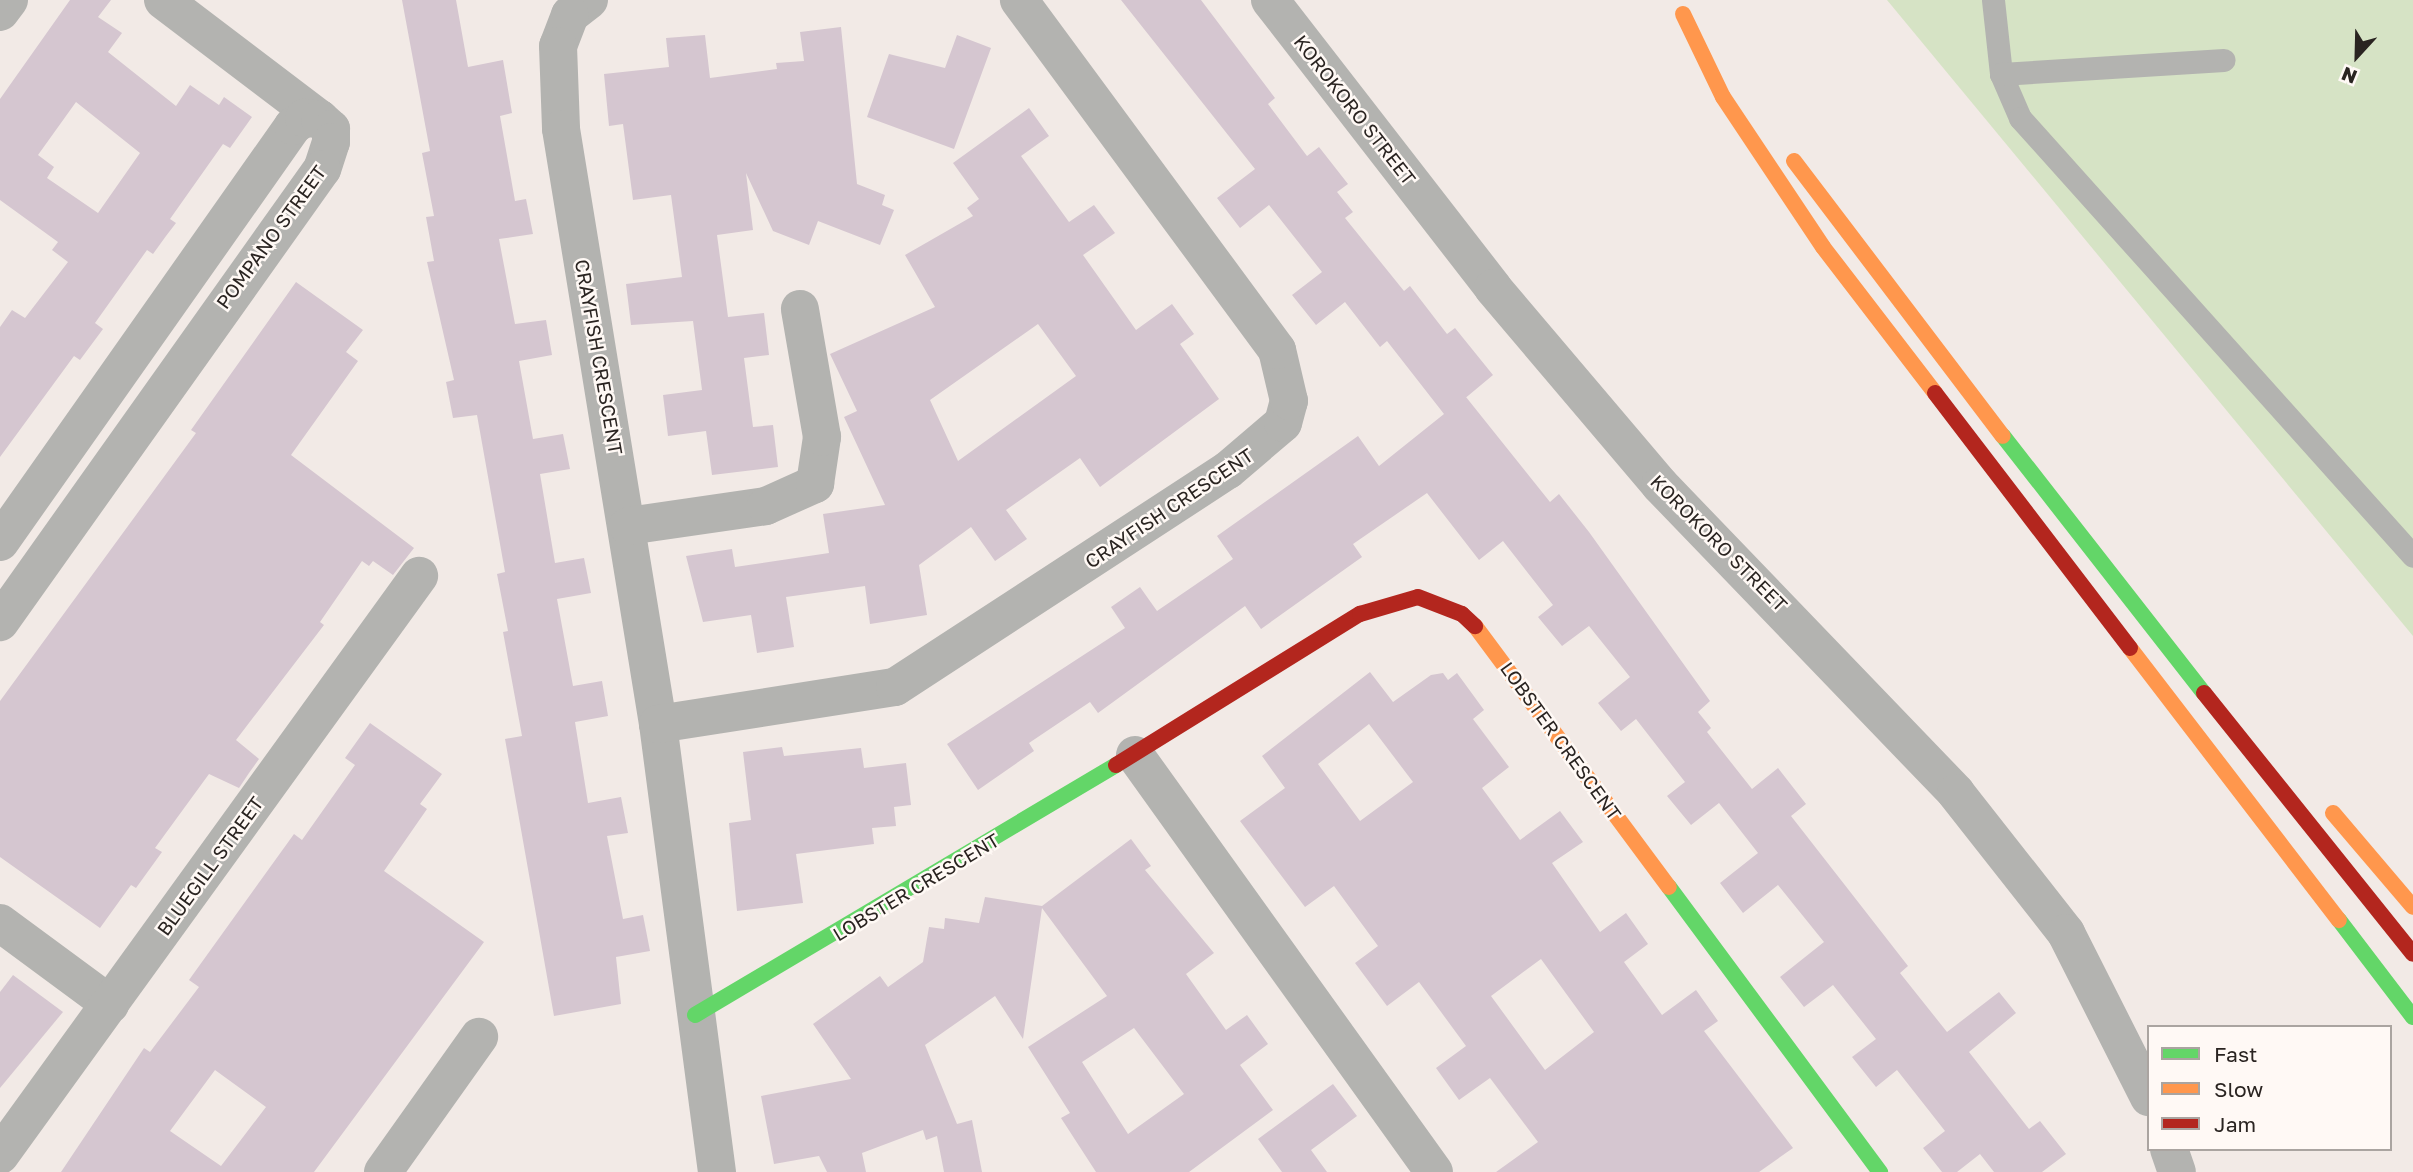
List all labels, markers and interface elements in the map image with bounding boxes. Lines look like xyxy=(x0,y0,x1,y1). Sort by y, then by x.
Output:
north arrow xyxy=(2322,21,2392,91)
street label: KOROKORO STREET xyxy=(1289,30,1421,190)
text: N xyxy=(2338,63,2360,89)
street label: POMPANO STREET xyxy=(211,161,331,313)
street label: CRAYFISH CRESCENT xyxy=(571,258,627,456)
street label: CRAYFISH CRESCENT xyxy=(1081,443,1257,573)
street label: KOROKORO STREET xyxy=(1646,470,1792,616)
street label: LOBSTER CRESCENT xyxy=(1496,657,1626,825)
street label: BLUEGILL STREET xyxy=(152,792,268,940)
street label: LOBSTER CRESCENT xyxy=(829,828,1003,946)
legend xyxy=(2147,1025,2392,1151)
text: Fast xyxy=(2214,1041,2257,1067)
text: Slow xyxy=(2214,1076,2263,1102)
text: Jam xyxy=(2214,1111,2256,1137)

